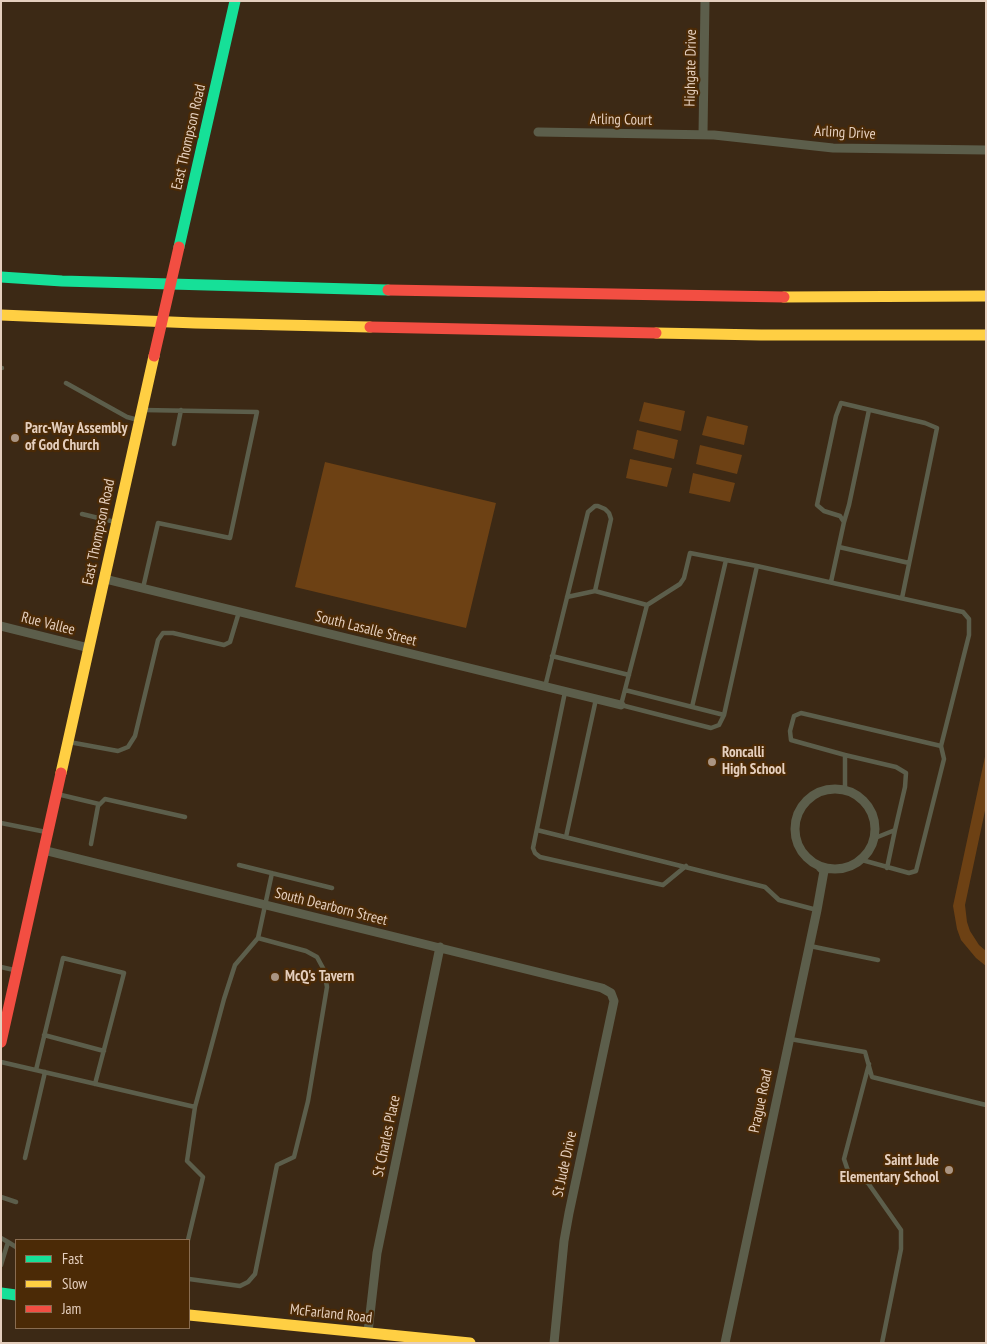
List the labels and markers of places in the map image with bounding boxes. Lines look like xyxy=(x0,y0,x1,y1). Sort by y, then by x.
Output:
place label: Parc-Way Assembly of God Church xyxy=(25,420,127,455)
marker: Parc-Way Assembly of God Church xyxy=(9,432,21,444)
place label: Roncalli High School xyxy=(722,744,785,779)
marker: Roncalli High School xyxy=(706,756,718,768)
place label: McQ's Tavern xyxy=(285,968,354,986)
marker: McQ's Tavern xyxy=(269,971,281,983)
place label: Saint Jude Elementary School xyxy=(840,1152,939,1187)
marker: Saint Jude Elementary School xyxy=(943,1164,955,1176)

